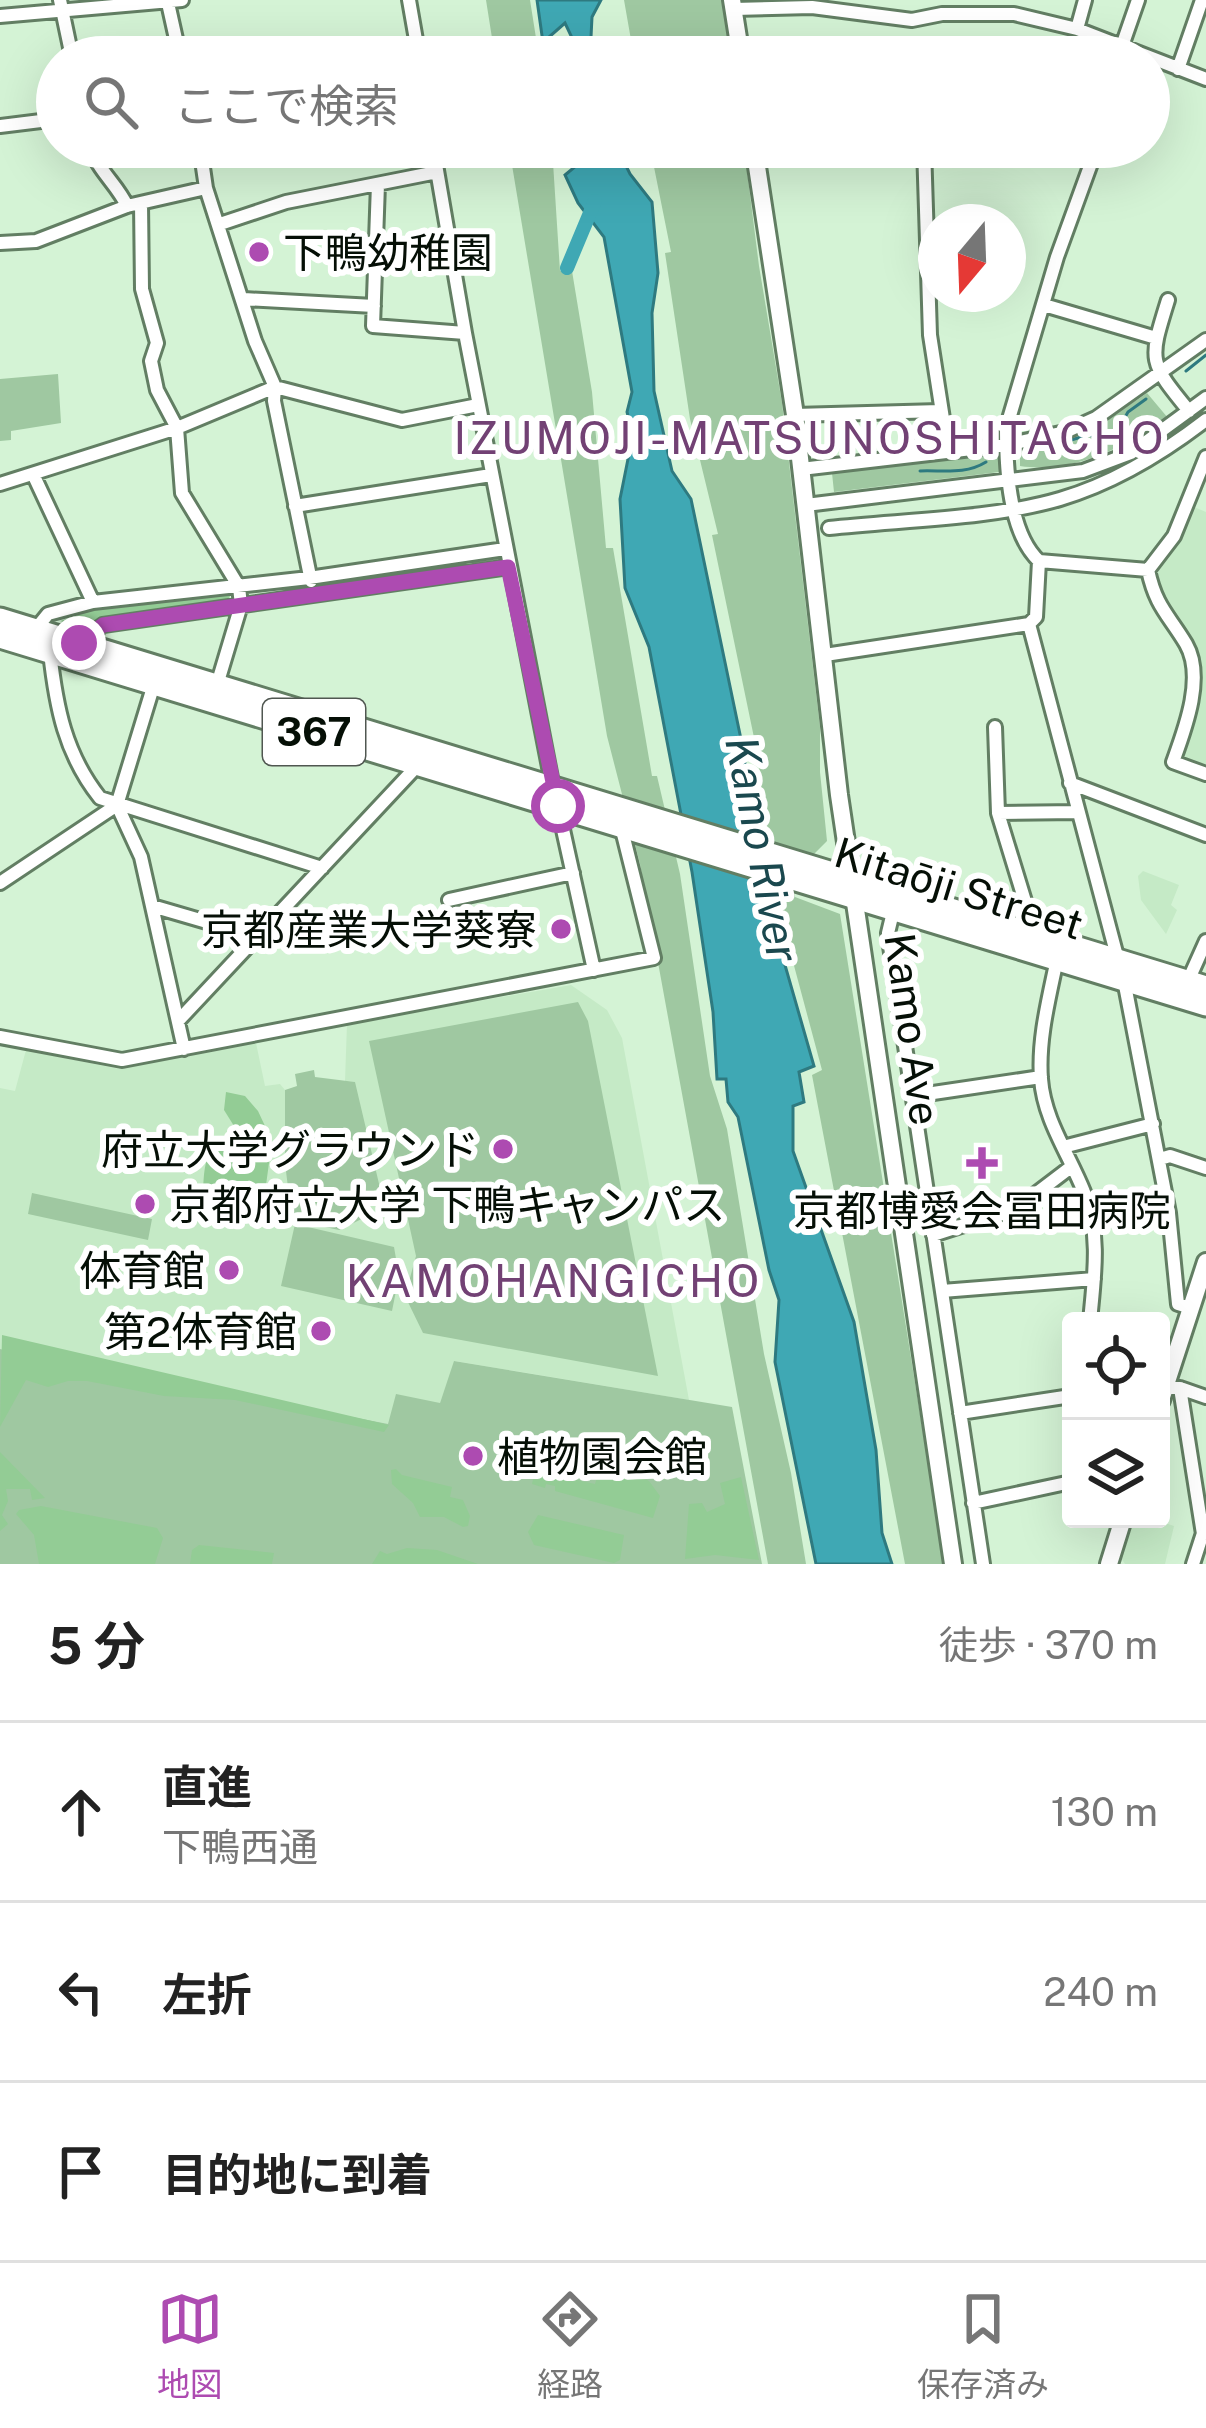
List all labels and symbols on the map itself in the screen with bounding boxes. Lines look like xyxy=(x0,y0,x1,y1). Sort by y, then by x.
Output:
north arrow xyxy=(918,204,1026,312)
place label: 下鴨幼稚園 xyxy=(283,228,493,277)
marker: 下鴨幼稚園 xyxy=(246,239,272,265)
district label: IZUMOJI-MATSUNOSHITACHO xyxy=(453,411,1167,464)
route end xyxy=(52,616,106,670)
road number: 367 xyxy=(263,699,365,765)
water label: Kamo River xyxy=(715,732,811,967)
route start xyxy=(531,779,585,833)
street label: Kitaōji Street xyxy=(829,827,1089,949)
place label: 京都産業大学葵寮 xyxy=(201,905,537,954)
marker: 京都産業大学葵寮 xyxy=(548,916,574,942)
street label: Kamo Ave xyxy=(875,930,951,1128)
place label: 府立大学グラウンド xyxy=(101,1125,479,1174)
marker: 府立大学グラウンド xyxy=(490,1136,516,1162)
marker: 京都博愛会冨田病院 xyxy=(966,1147,998,1179)
place label: 京都府立大学 下鴨キャンパス xyxy=(169,1180,725,1229)
place label: 京都博愛会冨田病院 xyxy=(793,1186,1171,1235)
marker: 京都府立大学 下鴨キャンパス xyxy=(132,1191,158,1217)
place label: 体育館 xyxy=(79,1246,205,1295)
district label: KAMOHANGICHO xyxy=(346,1254,762,1307)
marker: 体育館 xyxy=(216,1257,242,1283)
place label: 第2体育館 xyxy=(104,1307,297,1356)
marker: 第2体育館 xyxy=(308,1318,334,1344)
place label: 植物園会館 xyxy=(497,1432,707,1481)
marker: 植物園会館 xyxy=(460,1443,486,1469)

